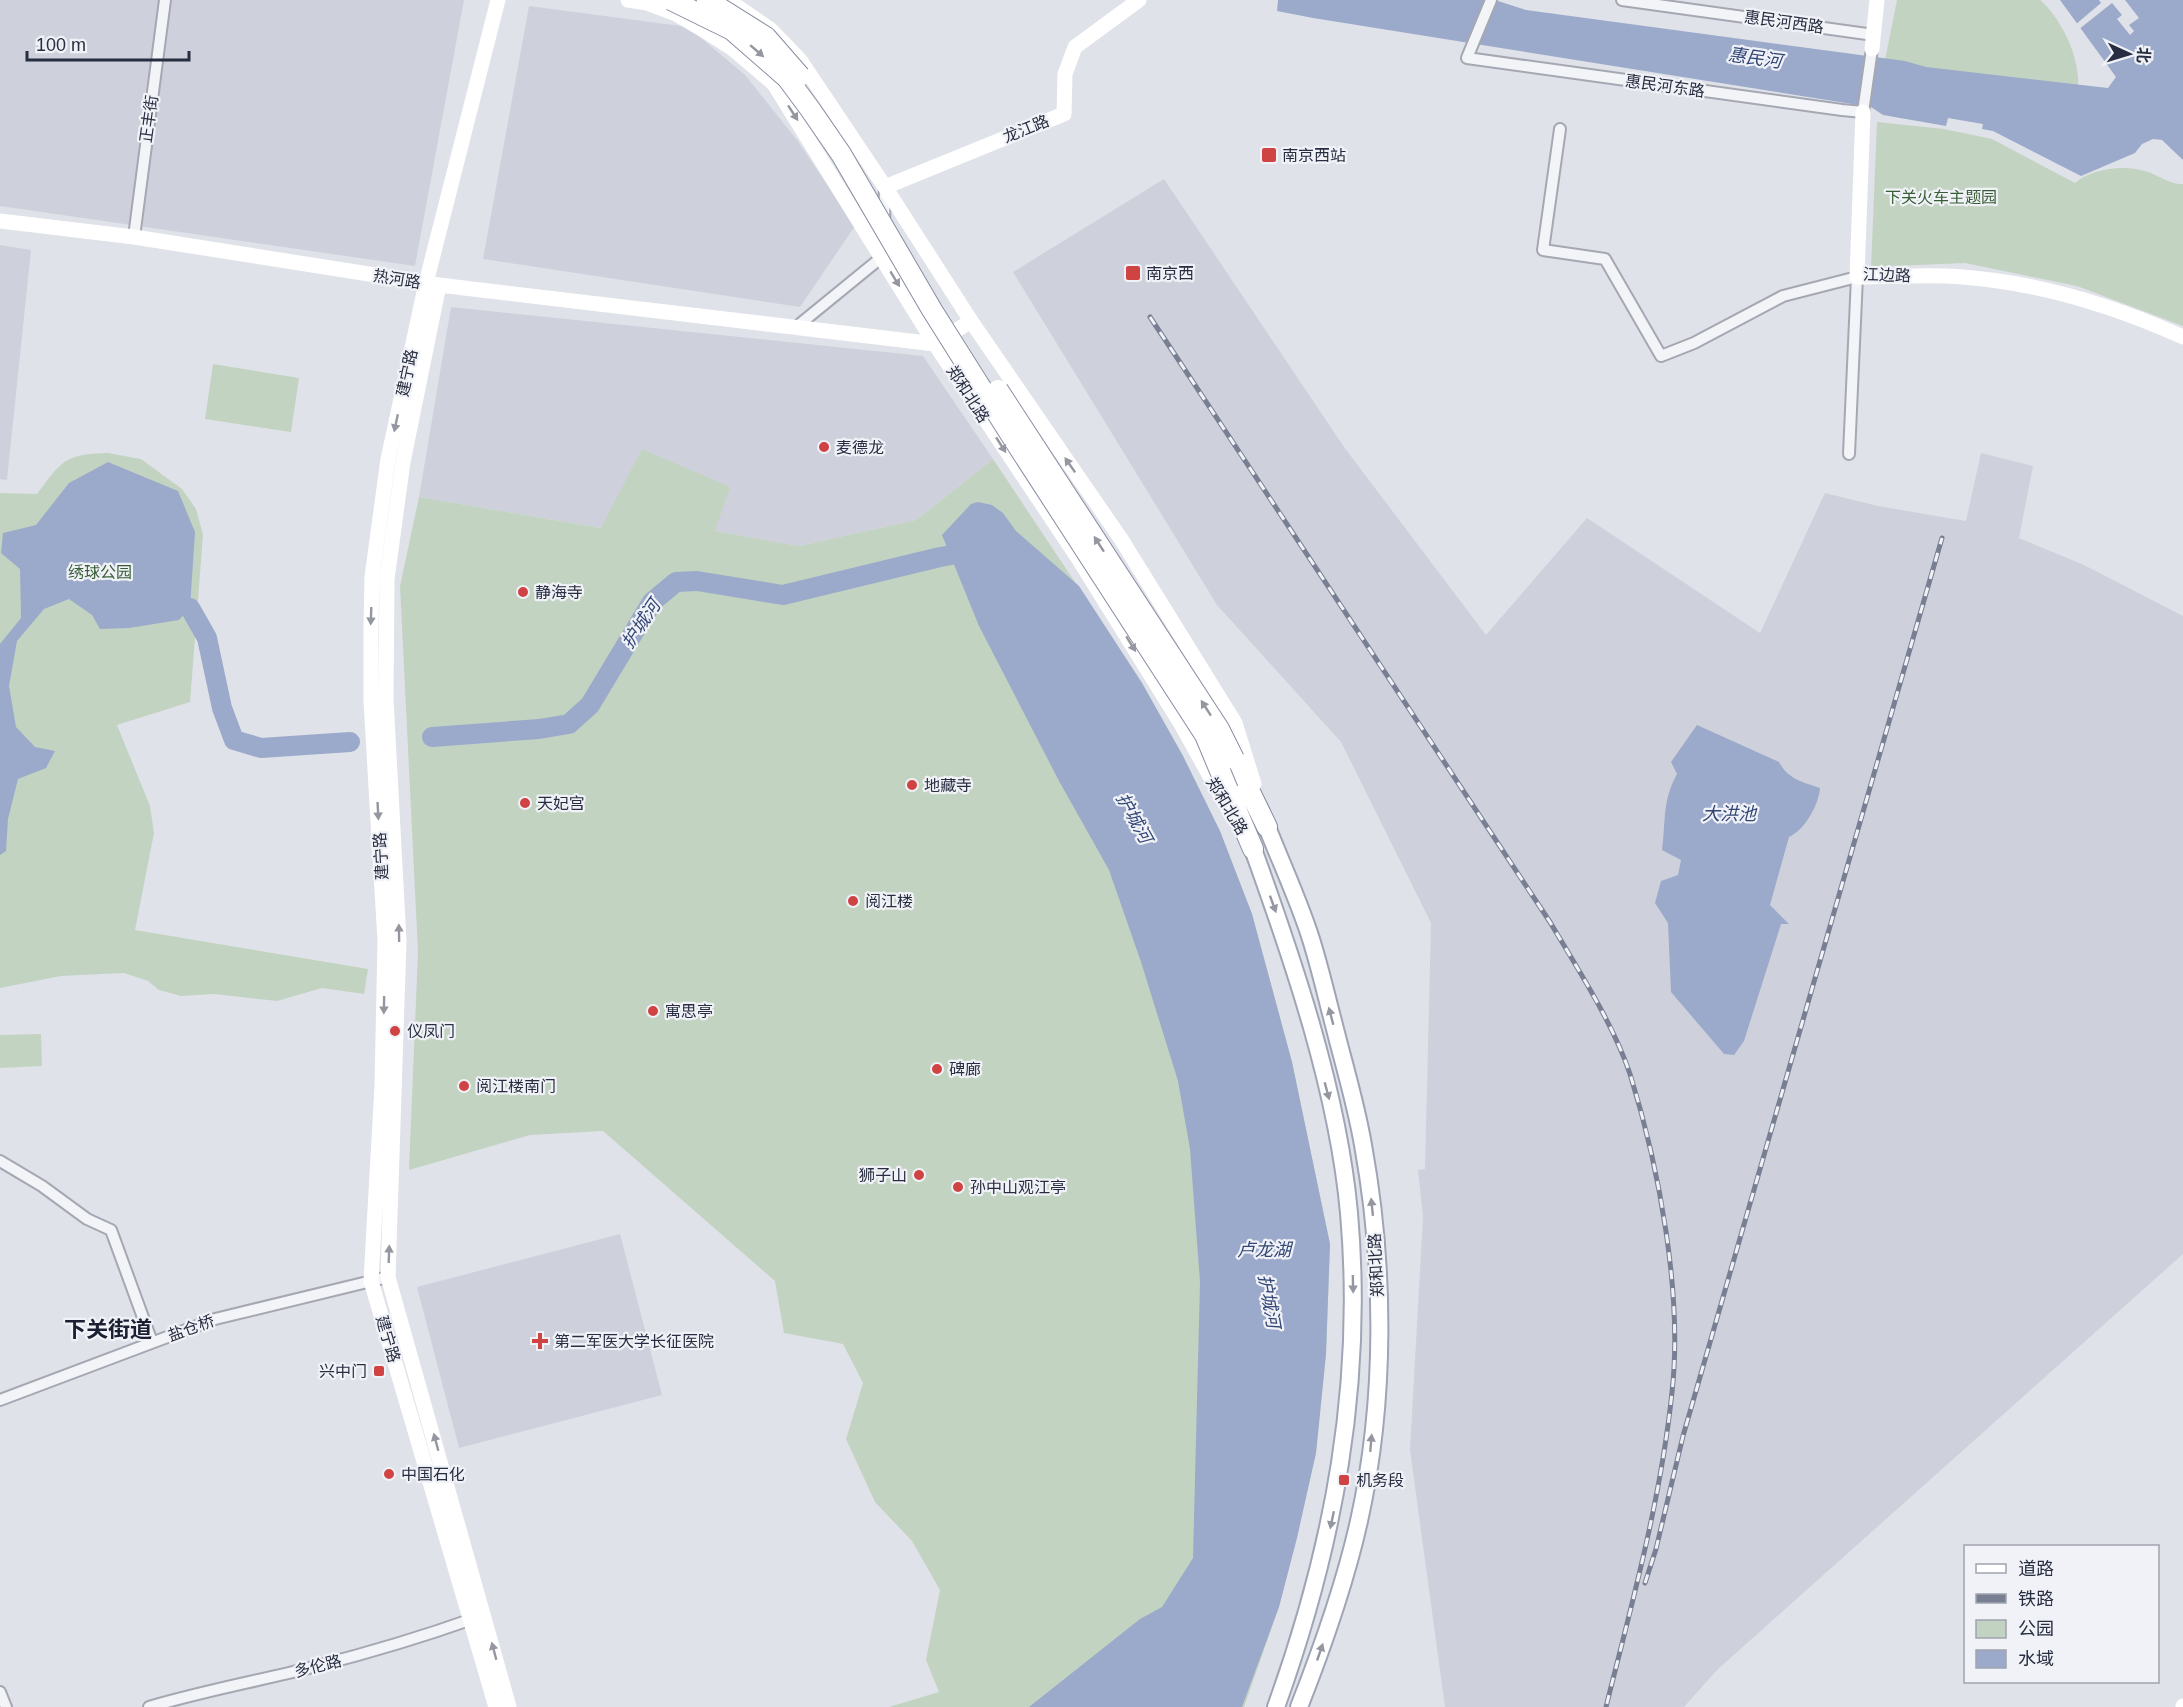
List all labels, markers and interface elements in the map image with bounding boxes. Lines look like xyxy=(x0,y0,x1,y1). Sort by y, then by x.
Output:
street label: 惠民河西路 xyxy=(1743,8,1825,36)
scale bar xyxy=(27,24,189,62)
north arrow xyxy=(2099,24,2159,84)
text: 100 m xyxy=(36,35,86,55)
one-way arrow xyxy=(749,44,764,57)
water label: 惠民河 xyxy=(1727,44,1786,72)
text: 北 xyxy=(2134,46,2153,64)
street label: 惠民河东路 xyxy=(1624,72,1706,100)
street label: 正丰街 xyxy=(137,94,161,144)
one-way arrow xyxy=(787,105,798,121)
street label: 龙江路 xyxy=(1001,112,1051,146)
marker: 南京西站 xyxy=(1260,146,1278,164)
place label: 南京西站 xyxy=(1282,147,1346,164)
park label: 下关火车主题园 xyxy=(1885,189,1997,206)
marker: 南京西 xyxy=(1124,264,1142,282)
place label: 南京西 xyxy=(1146,265,1194,282)
street label: 江边路 xyxy=(1863,266,1911,284)
street label: 热河路 xyxy=(372,267,422,291)
one-way arrow xyxy=(890,271,901,287)
street label: 建宁路 xyxy=(394,348,420,398)
street label: 郑和北路 xyxy=(943,363,993,425)
one-way arrow xyxy=(391,413,400,432)
one-way arrow xyxy=(996,437,1007,453)
place label: 麦德龙 xyxy=(836,439,884,456)
marker: 麦德龙 xyxy=(817,440,831,454)
one-way arrow xyxy=(1064,457,1076,473)
one-way arrow xyxy=(1094,536,1105,553)
park label: 绣球公园 xyxy=(68,564,132,581)
place label: 静海寺 xyxy=(535,584,583,601)
marker: 静海寺 xyxy=(516,585,530,599)
water label: 护城河 xyxy=(618,594,666,652)
one-way arrow xyxy=(366,606,376,625)
one-way arrow xyxy=(1126,635,1137,652)
one-way arrow xyxy=(1200,700,1211,716)
street label: 郑和北路 xyxy=(1203,774,1251,838)
place label: 地藏寺 xyxy=(924,777,972,794)
marker: 地藏寺 xyxy=(905,778,919,792)
water label: 护城河 xyxy=(1112,790,1157,849)
place label: 天妃宫 xyxy=(537,795,585,812)
marker: 天妃宫 xyxy=(518,796,532,810)
one-way arrow xyxy=(373,801,382,820)
water label: 大洪池 xyxy=(1702,804,1758,824)
street label: 建宁路 xyxy=(371,832,391,880)
place label: 阅江楼 xyxy=(865,893,913,910)
marker: 阅江楼 xyxy=(846,894,860,908)
one-way arrow xyxy=(1268,895,1278,913)
one-way arrow xyxy=(394,924,403,943)
one-way arrow xyxy=(379,996,389,1015)
place label: 寓思亭 xyxy=(665,1003,713,1020)
marker: 寓思亭 xyxy=(646,1004,660,1018)
one-way arrow xyxy=(1326,1007,1336,1025)
place label: 仪凤门 xyxy=(407,1023,455,1040)
marker: 仪凤门 xyxy=(388,1024,402,1038)
place label: 碑廊 xyxy=(949,1061,981,1078)
marker: 碑廊 xyxy=(930,1062,944,1076)
place label: 阅江楼南门 xyxy=(476,1078,556,1095)
marker: 阅江楼南门 xyxy=(457,1079,471,1093)
one-way arrow xyxy=(1323,1082,1333,1100)
place label: 狮子山 xyxy=(859,1167,907,1184)
marker: 狮子山 xyxy=(912,1168,926,1182)
place label: 孙中山观江亭 xyxy=(970,1179,1066,1196)
marker: 孙中山观江亭 xyxy=(951,1180,965,1194)
one-way arrow xyxy=(1367,1197,1377,1216)
street label: 郑和北路 xyxy=(1366,1233,1386,1297)
water label: 卢龙湖 xyxy=(1237,1240,1294,1260)
one-way arrow xyxy=(384,1245,394,1264)
water label: 护城河 xyxy=(1254,1273,1284,1332)
one-way arrow xyxy=(1348,1275,1358,1294)
street label: 盐仓桥 xyxy=(166,1312,216,1344)
street label: 建宁路 xyxy=(373,1314,403,1364)
district label: 下关街道 xyxy=(64,1317,152,1342)
marker: 第二军医大学长征医院 xyxy=(531,1332,549,1350)
place label: 第二军医大学长征医院 xyxy=(554,1333,714,1350)
place label: 兴中门 xyxy=(319,1363,367,1380)
marker: 兴中门 xyxy=(372,1364,386,1378)
one-way arrow xyxy=(431,1433,440,1451)
one-way arrow xyxy=(1367,1433,1376,1452)
place label: 中国石化 xyxy=(401,1466,465,1483)
marker: 中国石化 xyxy=(382,1467,396,1481)
place label: 机务段 xyxy=(1356,1472,1404,1489)
marker: 机务段 xyxy=(1337,1473,1351,1487)
one-way arrow xyxy=(1326,1510,1336,1529)
legend xyxy=(1964,1545,2159,1683)
text: 道路 xyxy=(2018,1559,2054,1579)
text: 铁路 xyxy=(2018,1589,2054,1609)
text: 公园 xyxy=(2018,1619,2054,1639)
one-way arrow xyxy=(488,1641,498,1660)
one-way arrow xyxy=(1315,1643,1325,1661)
text: 水域 xyxy=(2018,1649,2054,1669)
street label: 多伦路 xyxy=(293,1652,343,1680)

